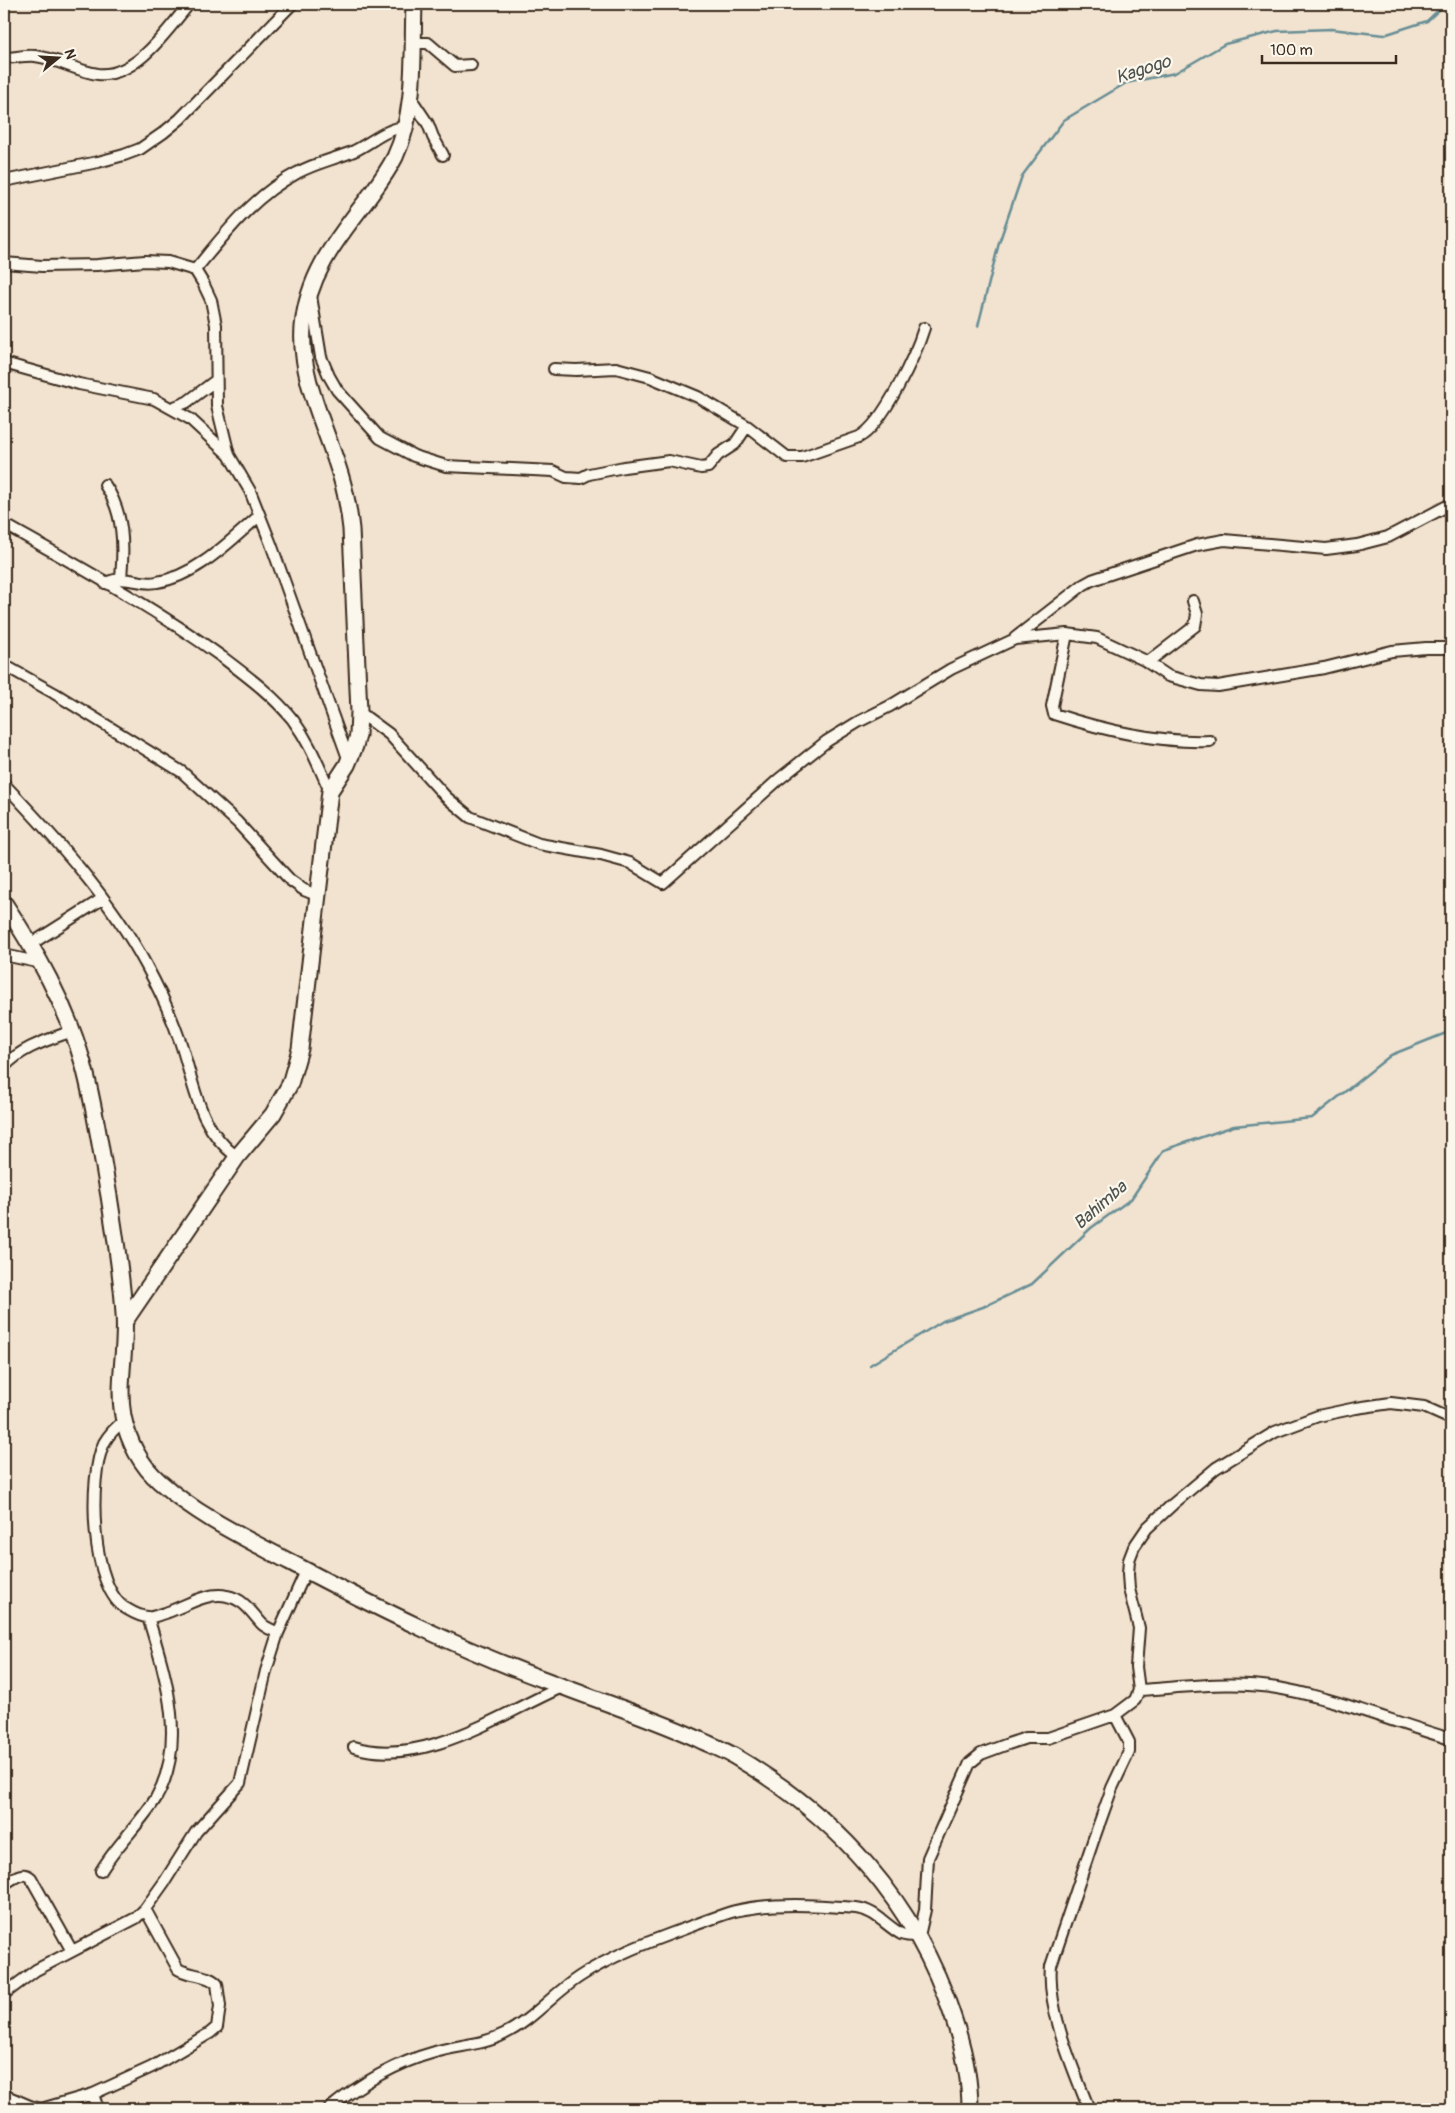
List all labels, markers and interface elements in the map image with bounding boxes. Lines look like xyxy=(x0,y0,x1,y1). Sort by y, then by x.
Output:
north arrow xyxy=(32,32,82,82)
scale bar xyxy=(1262,32,1396,64)
text: 100 m xyxy=(1270,41,1313,60)
text: N xyxy=(60,47,79,61)
water label: Kagogo xyxy=(1113,49,1175,89)
water label: Bahimba xyxy=(1069,1175,1133,1235)

